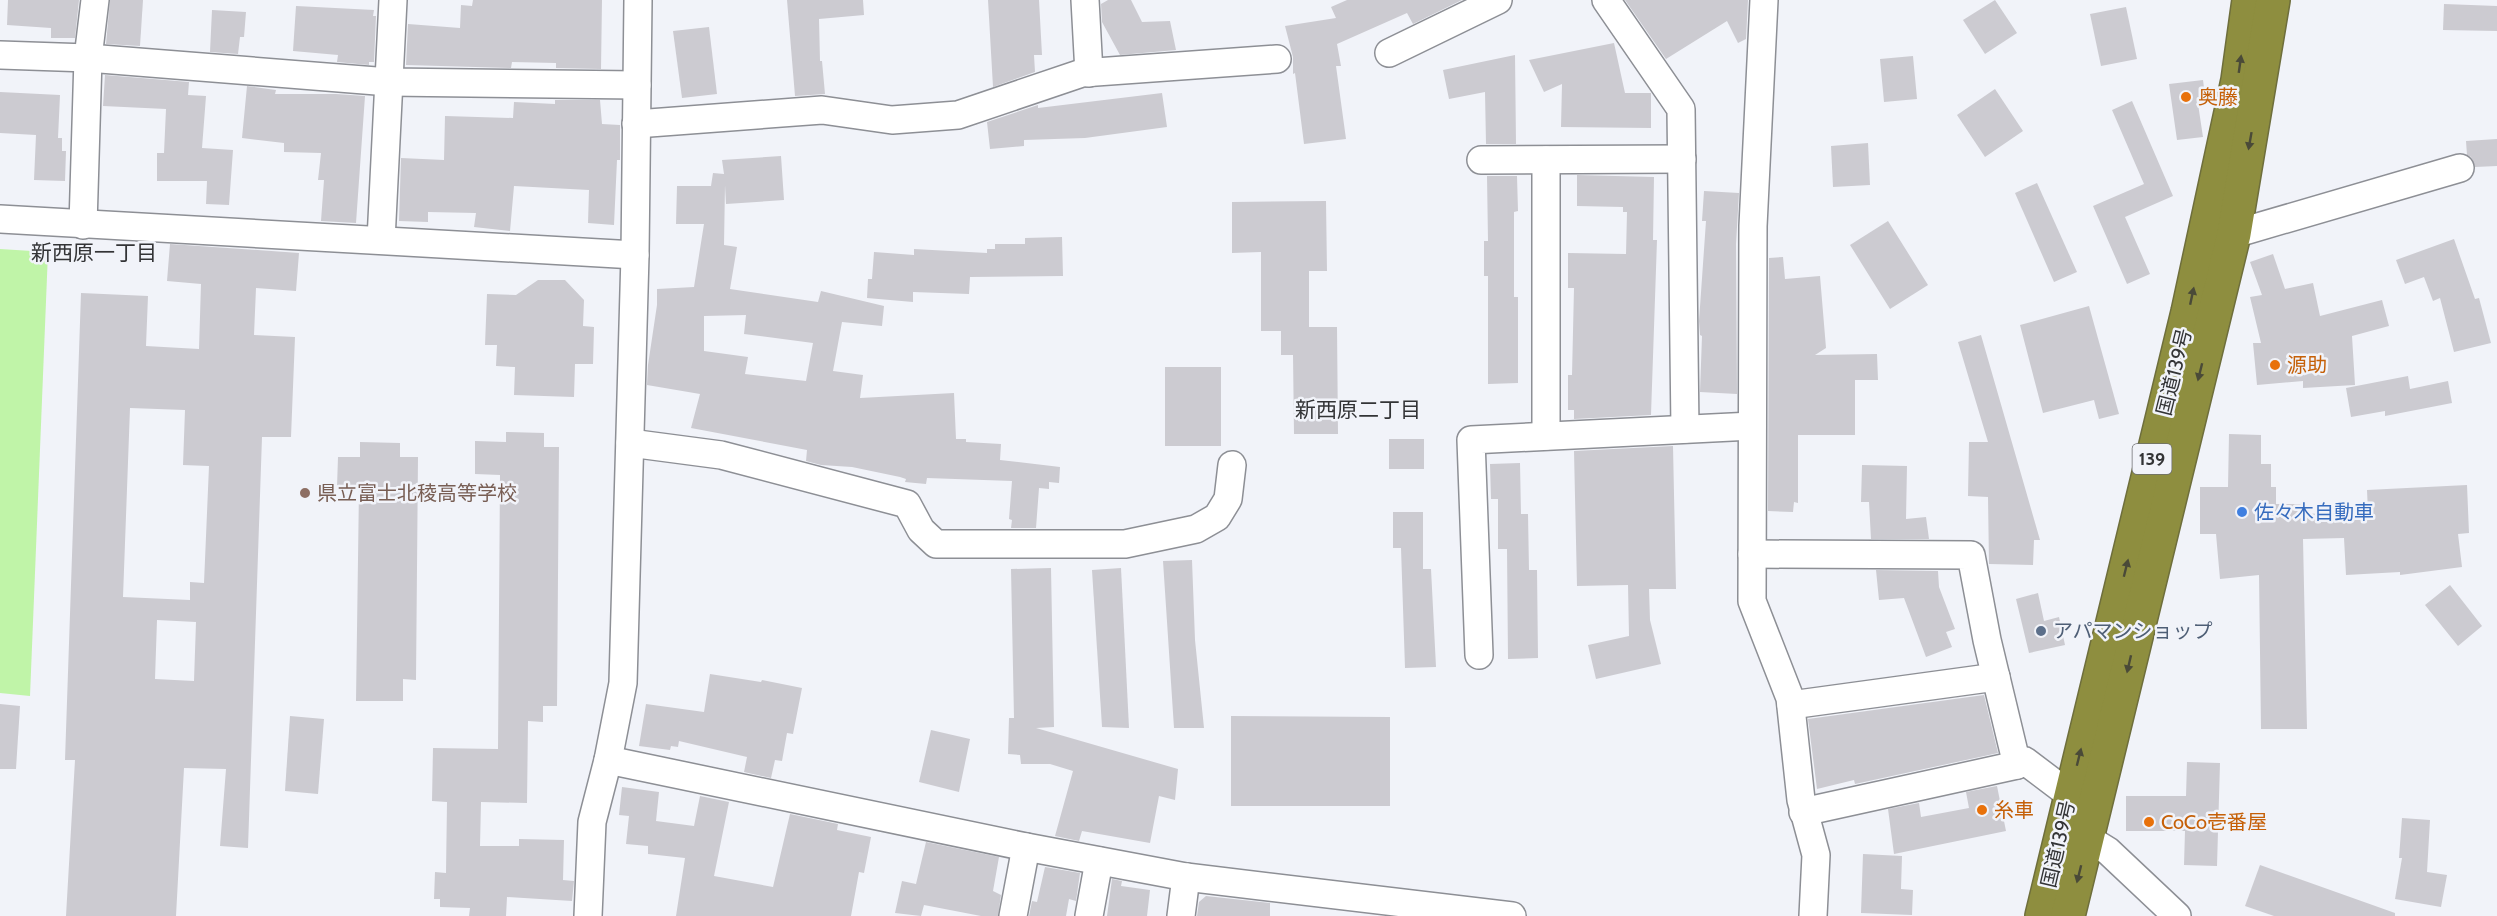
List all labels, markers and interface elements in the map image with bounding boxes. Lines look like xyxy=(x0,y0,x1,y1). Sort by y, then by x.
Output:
one-way arrow xyxy=(2235,55,2245,74)
place label: 奥藤 xyxy=(2198,85,2238,109)
marker: 奥藤 xyxy=(2179,90,2193,104)
one-way arrow xyxy=(2245,131,2254,150)
district label: 新西原一丁目 xyxy=(31,240,157,265)
one-way arrow xyxy=(2188,287,2197,306)
street label: 国道139号 xyxy=(2152,326,2196,418)
place label: 源助 xyxy=(2287,353,2327,377)
marker: 源助 xyxy=(2268,358,2282,372)
one-way arrow xyxy=(2195,363,2205,381)
district label: 新西原二丁目 xyxy=(1295,397,1421,422)
road number: 139 xyxy=(2132,444,2172,474)
place label: 県立富士北稜高等学校 xyxy=(317,481,517,505)
marker: 県立富士北稜高等学校 xyxy=(298,486,312,500)
place label: 佐々木自動車 xyxy=(2254,500,2374,524)
marker: 佐々木自動車 xyxy=(2235,505,2249,519)
one-way arrow xyxy=(2122,558,2132,577)
place label: アパマンショップ xyxy=(2053,619,2213,643)
marker: アパマンショップ xyxy=(2034,624,2048,638)
one-way arrow xyxy=(2123,654,2133,673)
one-way arrow xyxy=(2075,748,2085,766)
place label: 糸車 xyxy=(1994,798,2034,822)
street label: 国道139号 xyxy=(2036,798,2080,890)
marker: 糸車 xyxy=(1975,803,1989,817)
place label: CoCo壱番屋 xyxy=(2161,810,2267,834)
marker: CoCo壱番屋 xyxy=(2142,815,2156,829)
one-way arrow xyxy=(2073,865,2083,883)

